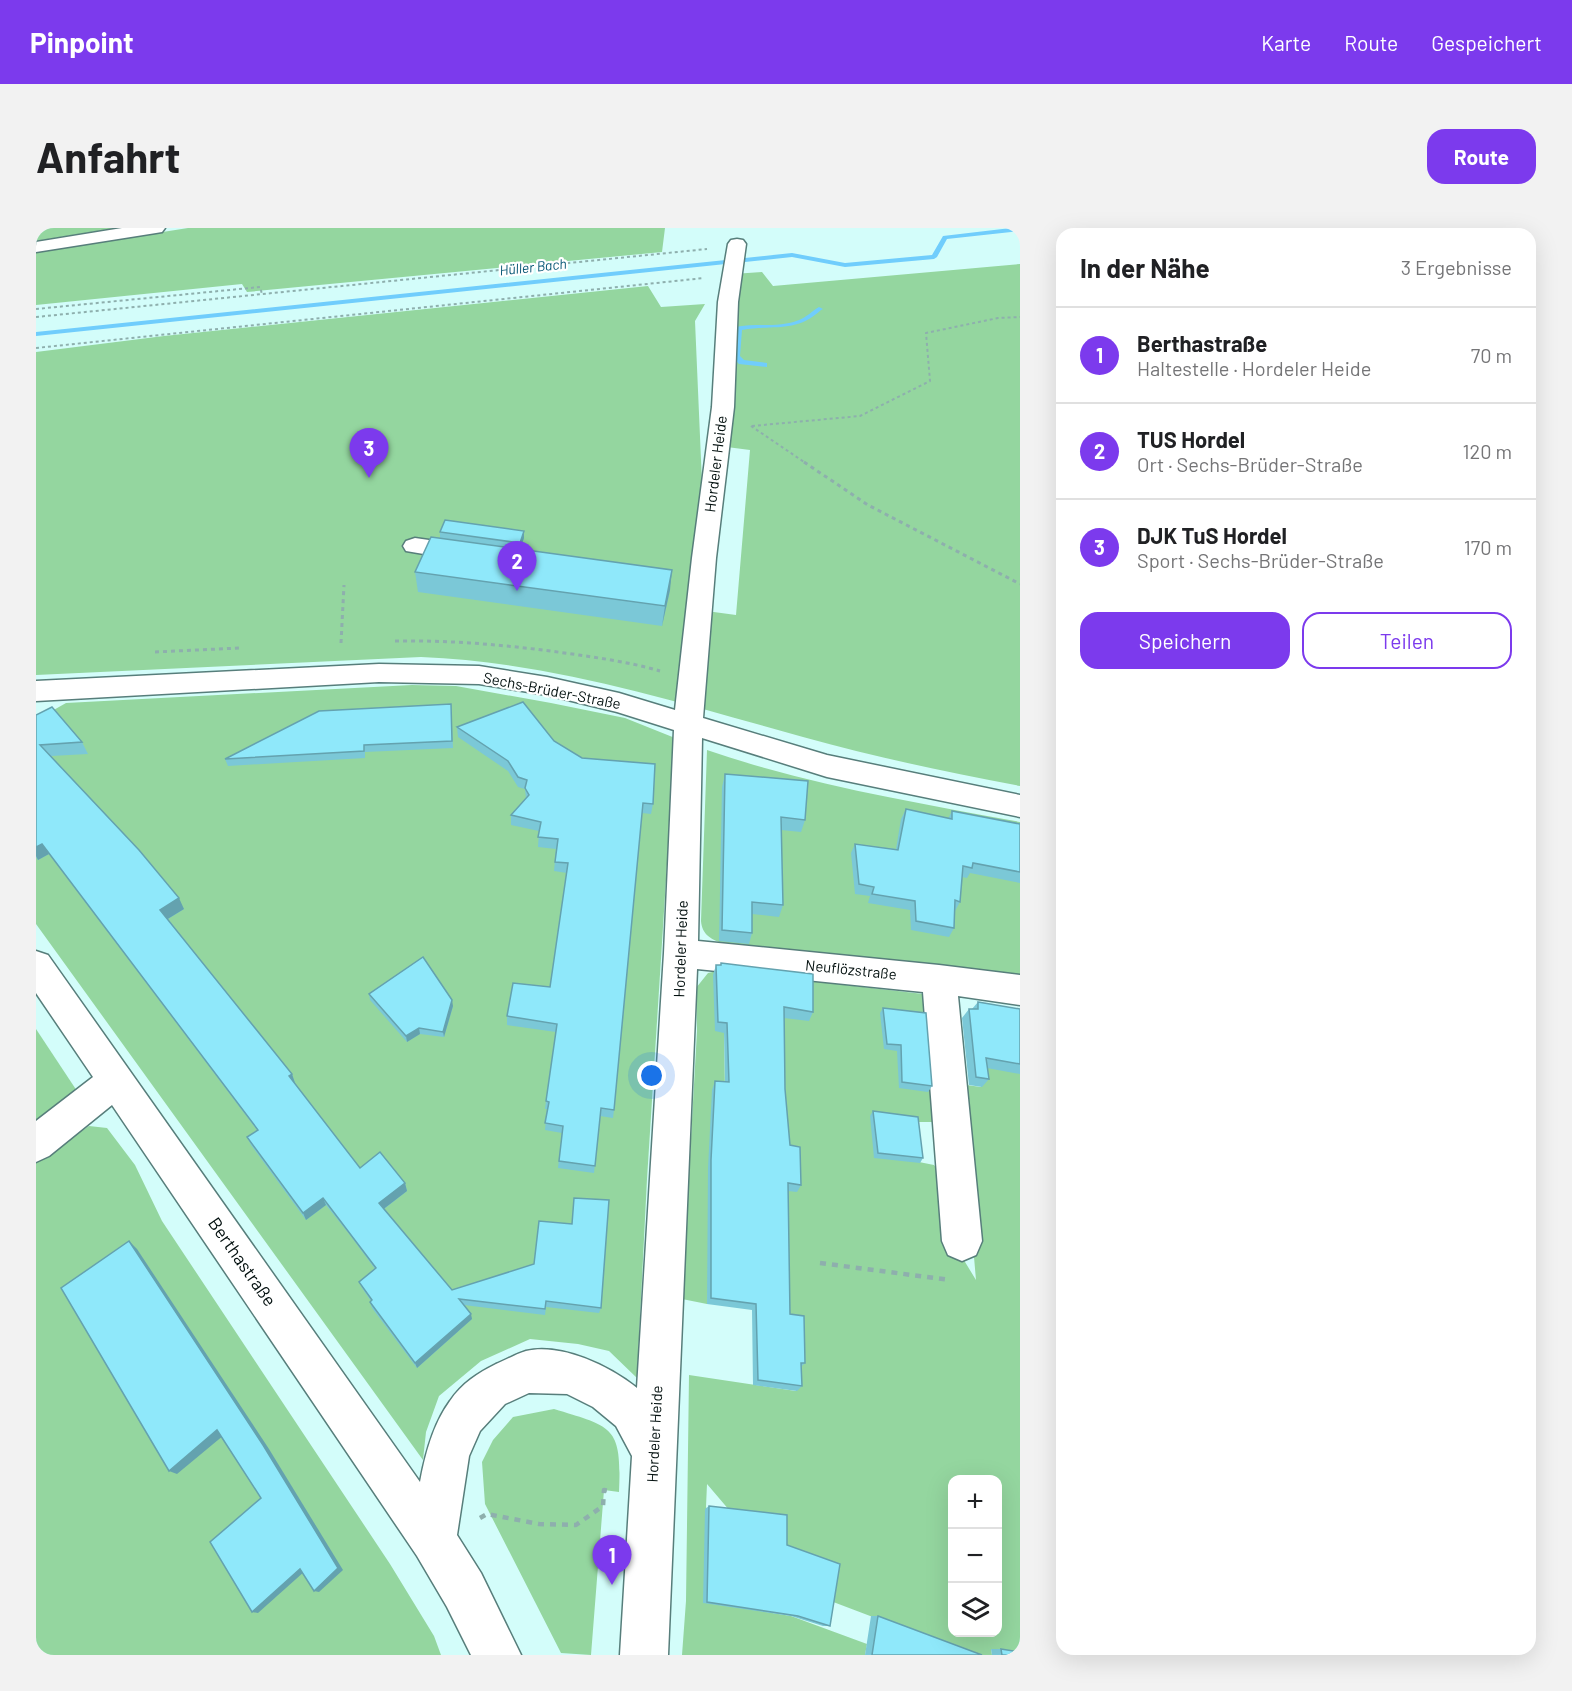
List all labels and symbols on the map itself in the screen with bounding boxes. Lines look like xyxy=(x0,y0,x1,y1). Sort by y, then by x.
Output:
water label: Hüller Bach xyxy=(499,255,567,278)
street label: Hordeler Heide xyxy=(700,415,730,513)
pin: 3 xyxy=(350,428,388,478)
pin: 2 xyxy=(498,542,536,591)
street label: Sechs-Brüder-Straße xyxy=(482,668,623,712)
street label: Hordeler Heide xyxy=(669,900,691,998)
street label: Neuflözstraße xyxy=(805,955,898,983)
your location xyxy=(637,1061,666,1090)
street label: Berthastraße xyxy=(204,1213,282,1310)
street label: Hordeler Heide xyxy=(642,1385,666,1483)
pin: 1 xyxy=(592,1536,632,1585)

